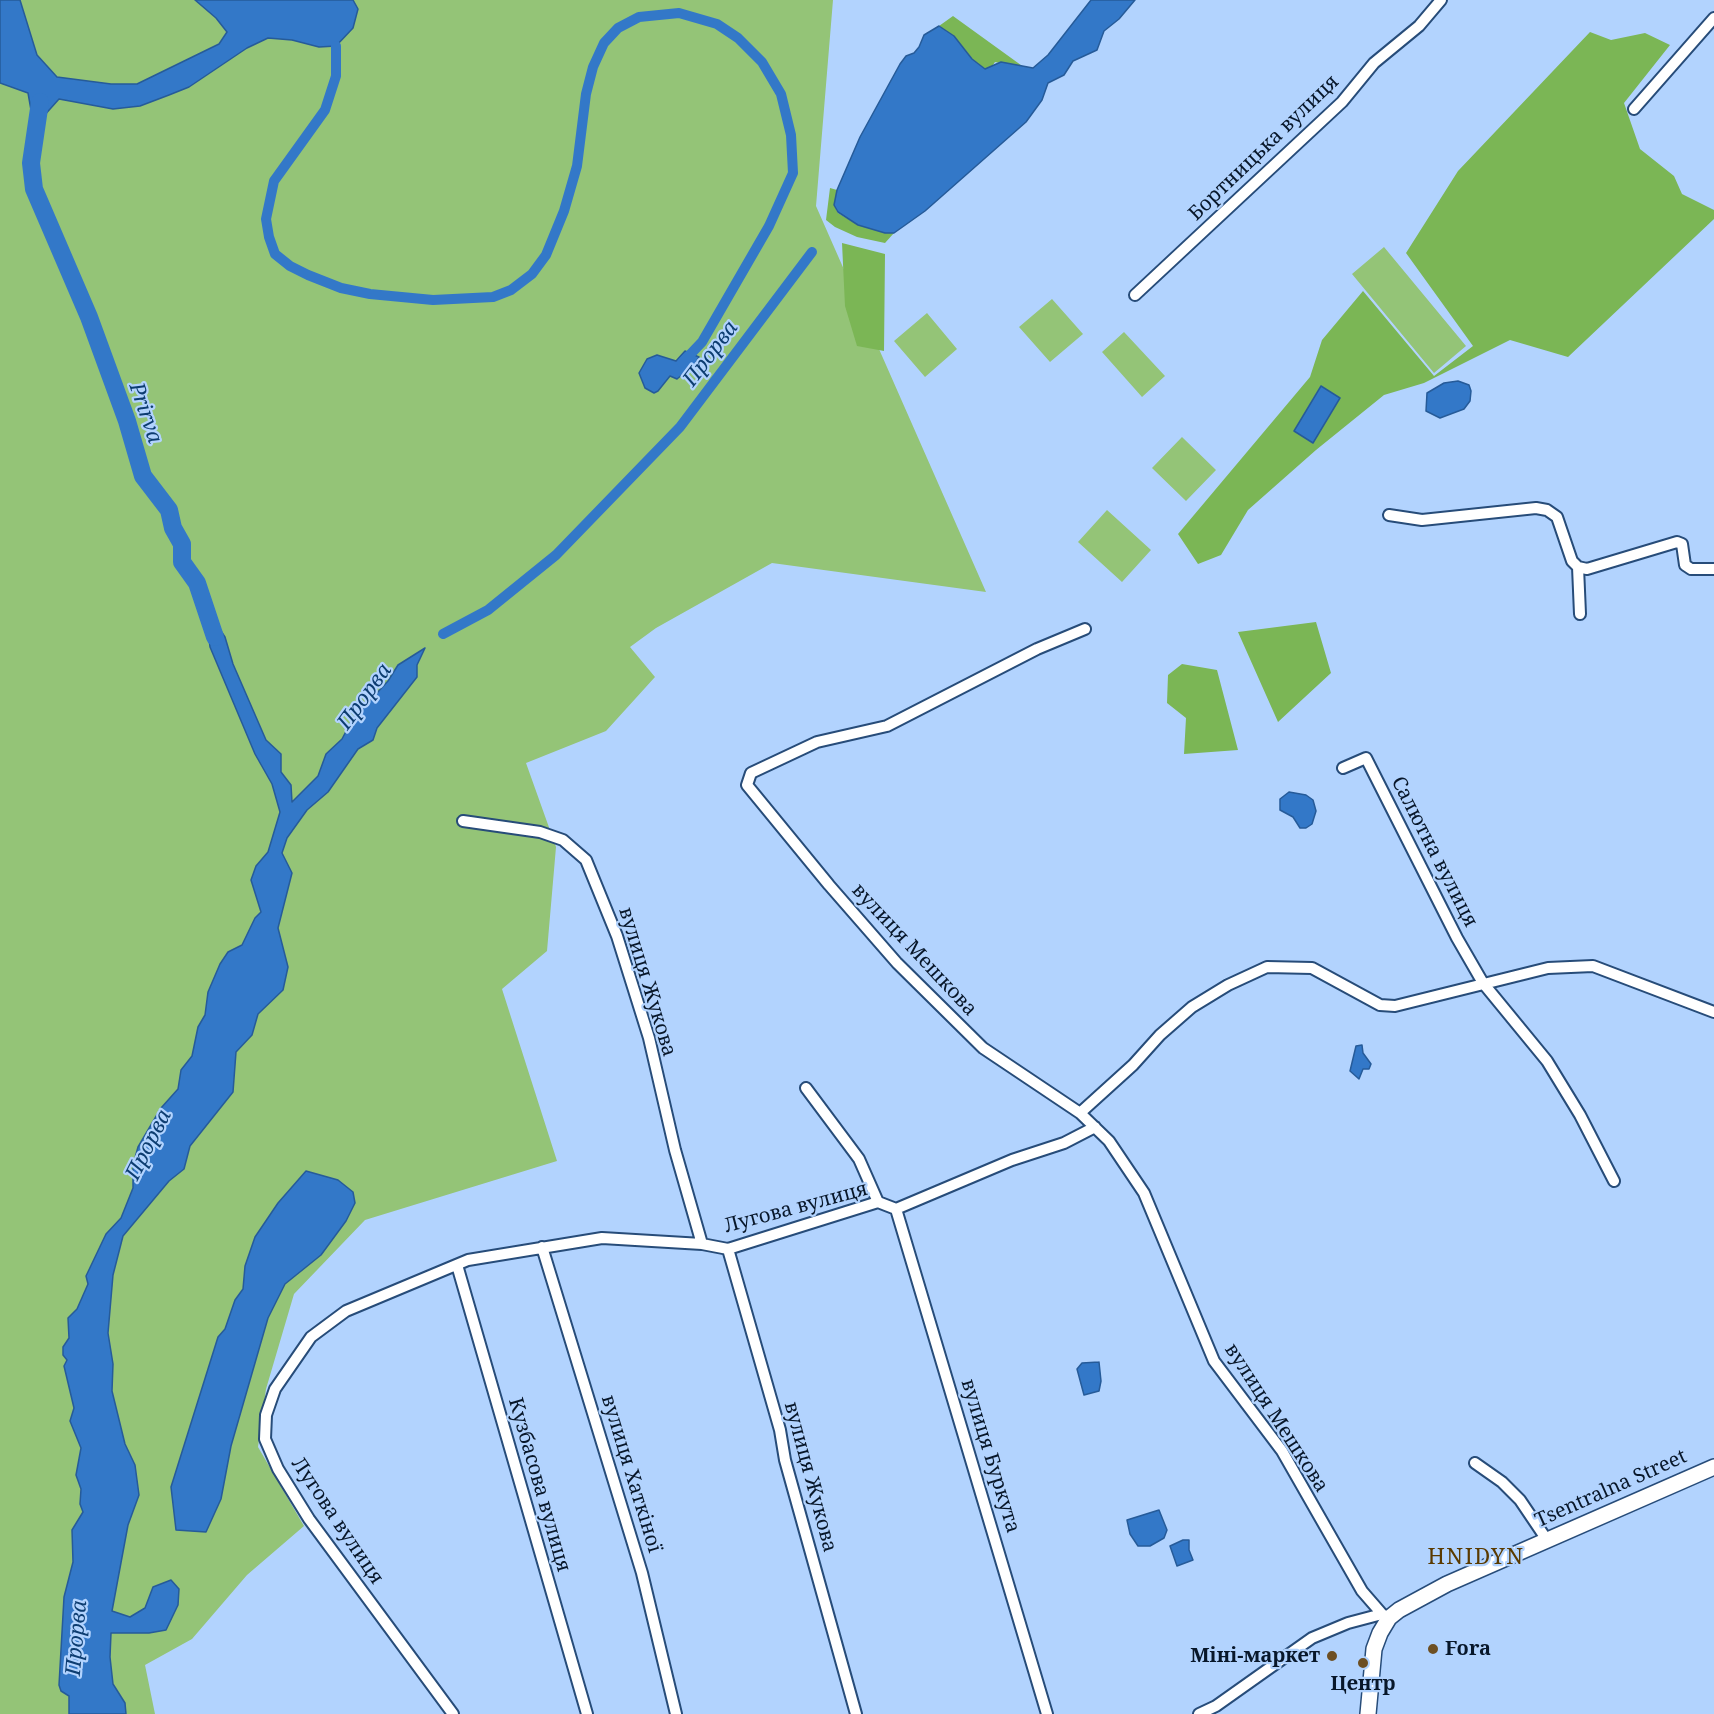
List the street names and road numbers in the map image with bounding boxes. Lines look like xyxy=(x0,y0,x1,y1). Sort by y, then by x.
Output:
street label: Бортницька вулиця xyxy=(1184,70,1344,226)
street label: Салютна вулиця xyxy=(1386,773,1482,931)
street label: вулиця Мешкова xyxy=(846,879,982,1021)
street label: вулиця Жукова xyxy=(613,904,681,1060)
street label: Лугова вулиця xyxy=(722,1177,870,1239)
street label: вулиця Мешкова xyxy=(1219,1339,1333,1497)
street label: вулиця Буркута xyxy=(955,1376,1025,1536)
street label: вулиця Хаткіної xyxy=(596,1392,666,1556)
street label: Кузбасова вулиця xyxy=(503,1395,575,1575)
street label: вулиця Жукова xyxy=(778,1399,842,1555)
street label: Tsentralna Street xyxy=(1531,1445,1691,1533)
street label: Лугова вулиця xyxy=(286,1453,388,1589)

